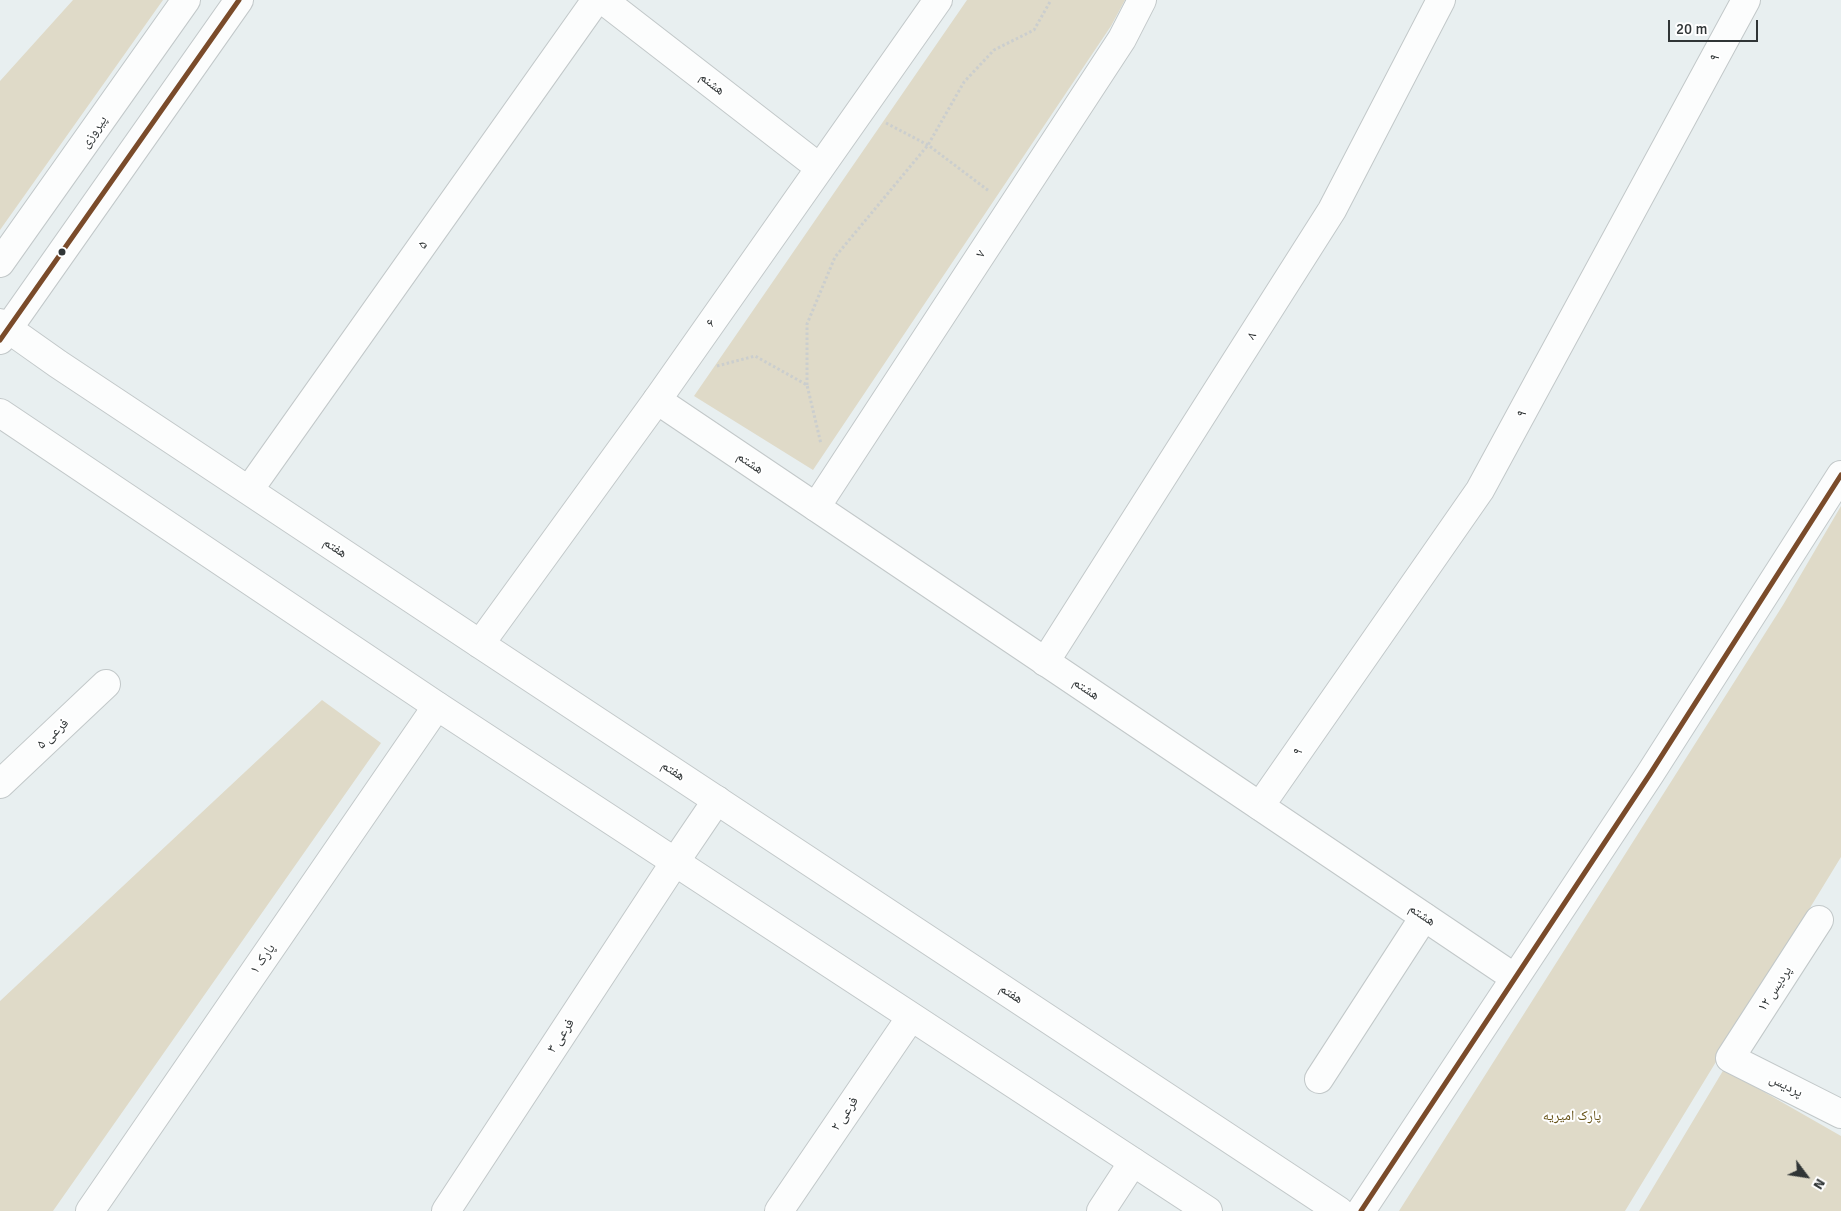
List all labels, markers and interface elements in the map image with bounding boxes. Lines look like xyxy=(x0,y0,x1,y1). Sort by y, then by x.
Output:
scale bar xyxy=(1671,10,1761,42)
text: 20 m xyxy=(1676,20,1707,38)
street label: ۹ xyxy=(1706,51,1724,65)
street label: هشنم xyxy=(696,69,728,99)
street label: پیروزی xyxy=(77,112,111,152)
street label: ۵ xyxy=(414,238,432,252)
unlabelled marker xyxy=(57,247,67,257)
street label: ۷ xyxy=(972,247,990,261)
street label: ۶ xyxy=(702,316,720,330)
street label: ۸ xyxy=(1243,329,1261,343)
street label: ۹ xyxy=(1513,407,1531,421)
street label: هشتم xyxy=(733,448,767,478)
street label: هفتم xyxy=(320,534,350,562)
street label: هشتم xyxy=(1069,674,1103,704)
street label: فرعی ۵ xyxy=(34,715,72,753)
street label: ۹ xyxy=(1289,745,1307,759)
street label: هفتم xyxy=(658,757,688,785)
street label: هشتم xyxy=(1405,900,1439,930)
street label: پارک ۱ xyxy=(247,941,279,977)
street label: پردیس ۱۲ xyxy=(1754,963,1796,1015)
street label: هفتم xyxy=(996,980,1026,1008)
street label: فرعی ۳ xyxy=(544,1016,578,1056)
street label: پردیس xyxy=(1766,1071,1806,1101)
street label: فرعی ۲ xyxy=(828,1094,862,1134)
park label: پارک امیریه xyxy=(1543,1108,1601,1124)
north arrow xyxy=(1781,1151,1831,1201)
text: N xyxy=(1809,1175,1829,1193)

